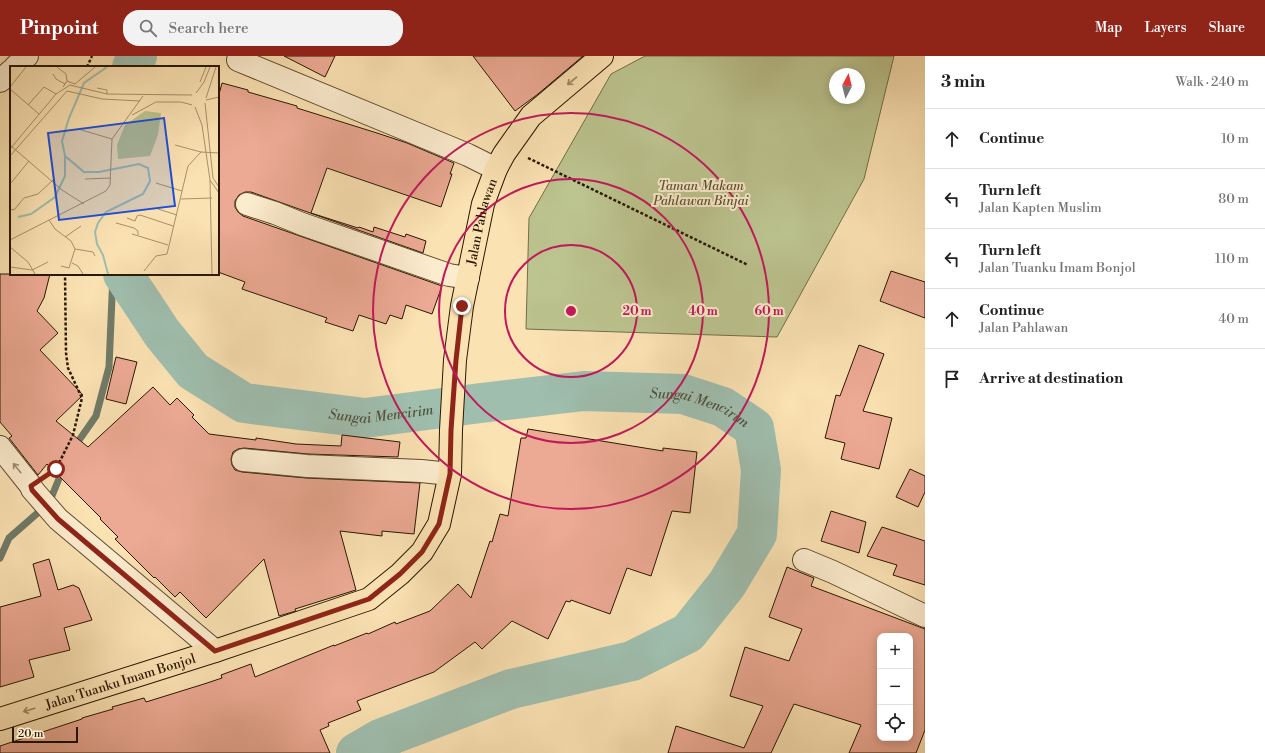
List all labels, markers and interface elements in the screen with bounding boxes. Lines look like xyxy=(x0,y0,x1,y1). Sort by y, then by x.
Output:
search box xyxy=(123,10,403,46)
text: Pinpoint xyxy=(20,16,99,40)
icon: search xyxy=(137,17,159,39)
text: Search here xyxy=(169,19,249,38)
text: Map xyxy=(1095,19,1122,37)
text: Layers xyxy=(1144,19,1187,37)
text: Share xyxy=(1209,19,1245,37)
inset map xyxy=(10,66,219,275)
north arrow xyxy=(829,68,865,104)
text: 3 min xyxy=(941,71,985,93)
text: Walk · 240 m xyxy=(1175,74,1249,90)
one-way arrow xyxy=(567,77,578,86)
icon: ahead xyxy=(941,128,963,150)
text: Continue xyxy=(979,129,1044,148)
text: 10 m xyxy=(1221,131,1249,147)
street label: Jalan Pahlawan xyxy=(463,176,501,268)
park label: Taman Makam Pahlawan Binjai xyxy=(652,178,750,209)
text: Turn left xyxy=(979,181,1041,200)
icon: left xyxy=(941,188,963,210)
text: 80 m xyxy=(1218,191,1249,207)
text: Jalan Kapten Muslim xyxy=(979,200,1102,216)
text: Turn left xyxy=(979,241,1041,260)
icon: left xyxy=(941,248,963,270)
text: 110 m xyxy=(1215,251,1249,267)
text: Jalan Tuanku Imam Bonjol xyxy=(979,260,1136,276)
route end xyxy=(453,297,471,315)
text: Continue xyxy=(979,301,1044,320)
centre of rings xyxy=(564,304,578,318)
text: 20 m xyxy=(622,304,652,319)
text: 40 m xyxy=(688,304,718,319)
text: 60 m xyxy=(754,304,784,319)
icon: ahead xyxy=(941,308,963,330)
text: 40 m xyxy=(1219,311,1249,327)
text: Jalan Pahlawan xyxy=(979,320,1068,336)
icon: arrive xyxy=(941,368,963,390)
text: Arrive at destination xyxy=(979,369,1123,388)
water label: Sungai Mencirim xyxy=(649,385,753,432)
water label: Sungai Mencirim xyxy=(327,401,435,428)
route start xyxy=(47,460,65,478)
one-way arrow xyxy=(12,463,21,474)
map controls xyxy=(877,633,913,741)
button: + xyxy=(877,633,913,669)
street label: Jalan Tuanku Imam Bonjol xyxy=(42,651,198,714)
button: − xyxy=(877,669,913,705)
button: locate xyxy=(877,705,913,741)
one-way arrow xyxy=(23,706,35,714)
scale bar xyxy=(12,725,78,744)
text: 20 m xyxy=(18,727,43,741)

